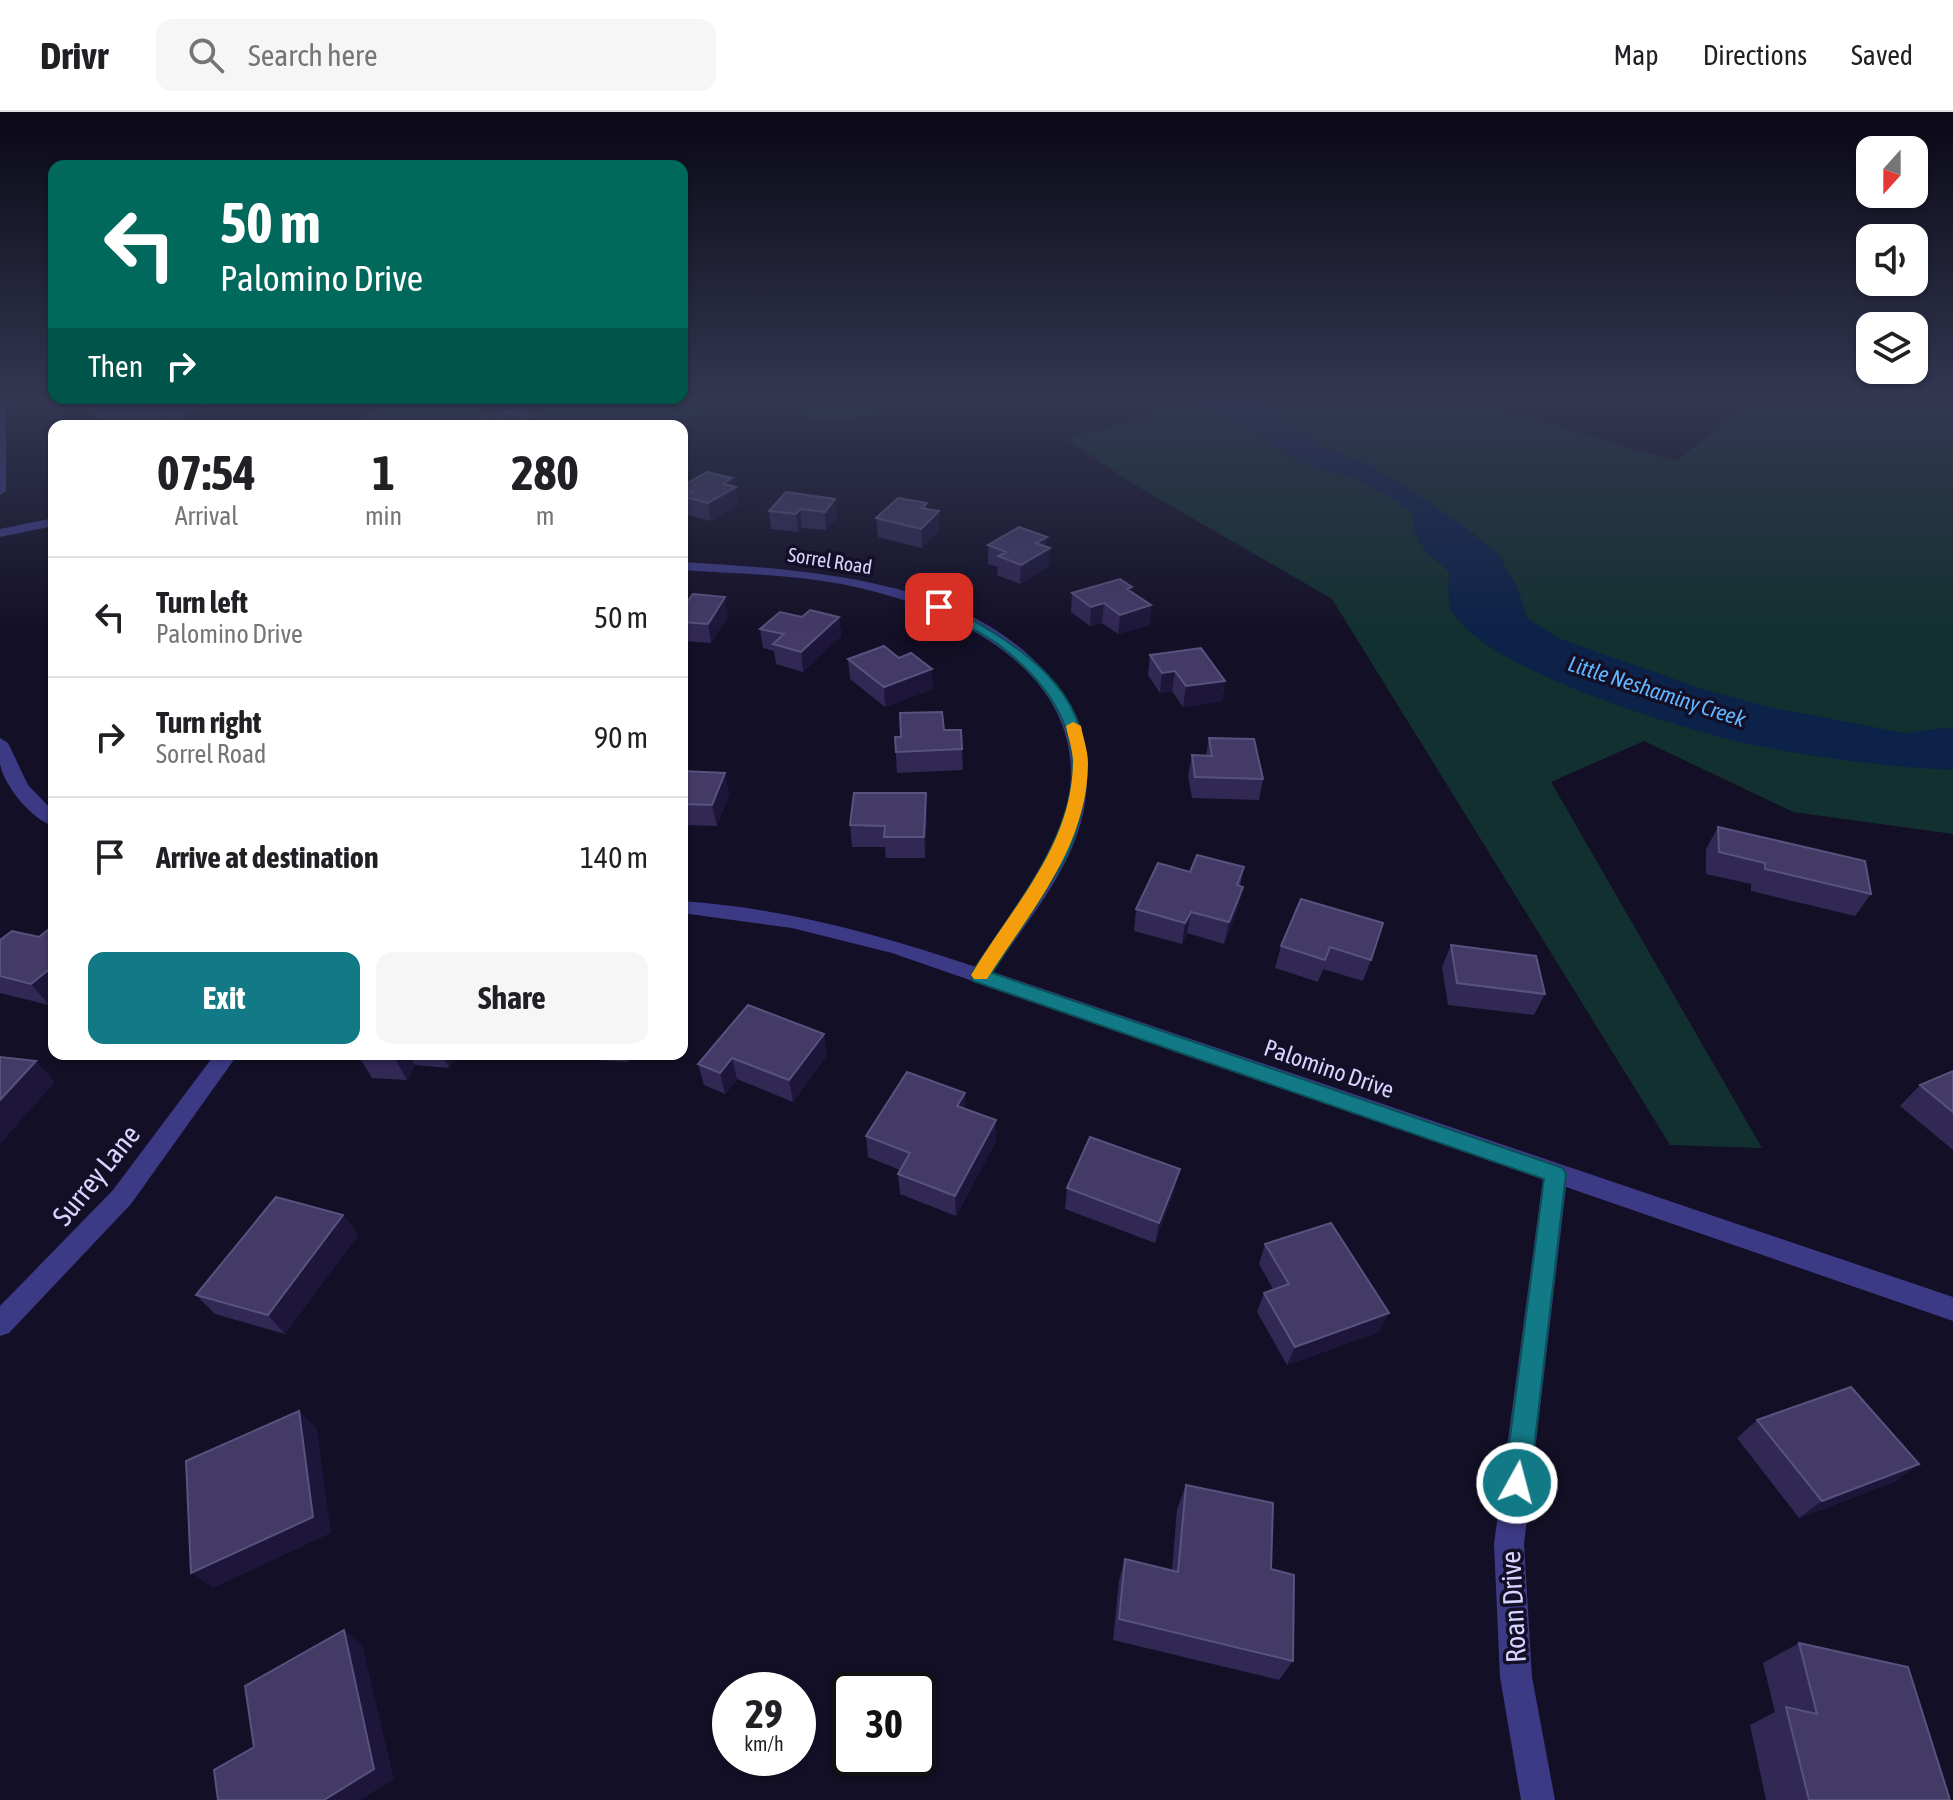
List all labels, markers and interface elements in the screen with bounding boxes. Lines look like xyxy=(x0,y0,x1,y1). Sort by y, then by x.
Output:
search box xyxy=(156,19,716,91)
icon: search xyxy=(184,33,228,77)
text: Drivr xyxy=(40,34,108,77)
text: Search here xyxy=(248,38,378,72)
text: Map xyxy=(1614,39,1659,71)
text: Directions xyxy=(1703,39,1807,71)
text: Saved xyxy=(1851,39,1913,71)
north arrow xyxy=(1856,136,1928,208)
map controls xyxy=(1856,136,1928,384)
text: 50 m xyxy=(220,191,321,255)
icon: left xyxy=(88,192,192,296)
button: sound xyxy=(1856,224,1928,296)
text: Palomino Drive xyxy=(220,257,423,299)
button: layers xyxy=(1856,312,1928,384)
icon: right xyxy=(159,344,203,388)
text: Then xyxy=(88,349,143,383)
text: 07:54 xyxy=(157,445,256,500)
text: 1 xyxy=(372,445,395,500)
text: 280 xyxy=(511,445,579,500)
text: Arrival xyxy=(175,501,238,531)
text: min xyxy=(365,501,402,531)
text: m xyxy=(536,501,554,531)
street label: Sorrel Road xyxy=(786,543,874,579)
pin xyxy=(905,573,973,641)
text: Turn left xyxy=(156,585,248,619)
icon: arrive xyxy=(917,585,961,629)
icon: left xyxy=(88,595,132,639)
text: 50 m xyxy=(594,600,648,634)
text: Palomino Drive xyxy=(156,619,303,649)
water label: Little Neshaminy Creek xyxy=(1565,650,1749,732)
text: Turn right xyxy=(156,705,262,739)
icon: right xyxy=(88,715,132,759)
text: 90 m xyxy=(594,720,648,754)
text: Sorrel Road xyxy=(156,739,266,769)
icon: arrive xyxy=(88,835,132,879)
text: Arrive at destination xyxy=(156,840,378,874)
text: 140 m xyxy=(580,840,648,874)
button: Exit xyxy=(88,952,360,1044)
button: Share xyxy=(376,952,648,1044)
street label: Palomino Drive xyxy=(1261,1034,1398,1103)
street label: Surrey Lane xyxy=(46,1118,146,1232)
position arrow xyxy=(1475,1441,1559,1525)
street label: Roan Drive xyxy=(1494,1550,1532,1664)
speed limit sign: 30 xyxy=(832,1672,936,1776)
text: 29 xyxy=(745,1691,783,1736)
text: km/h xyxy=(744,1732,784,1755)

